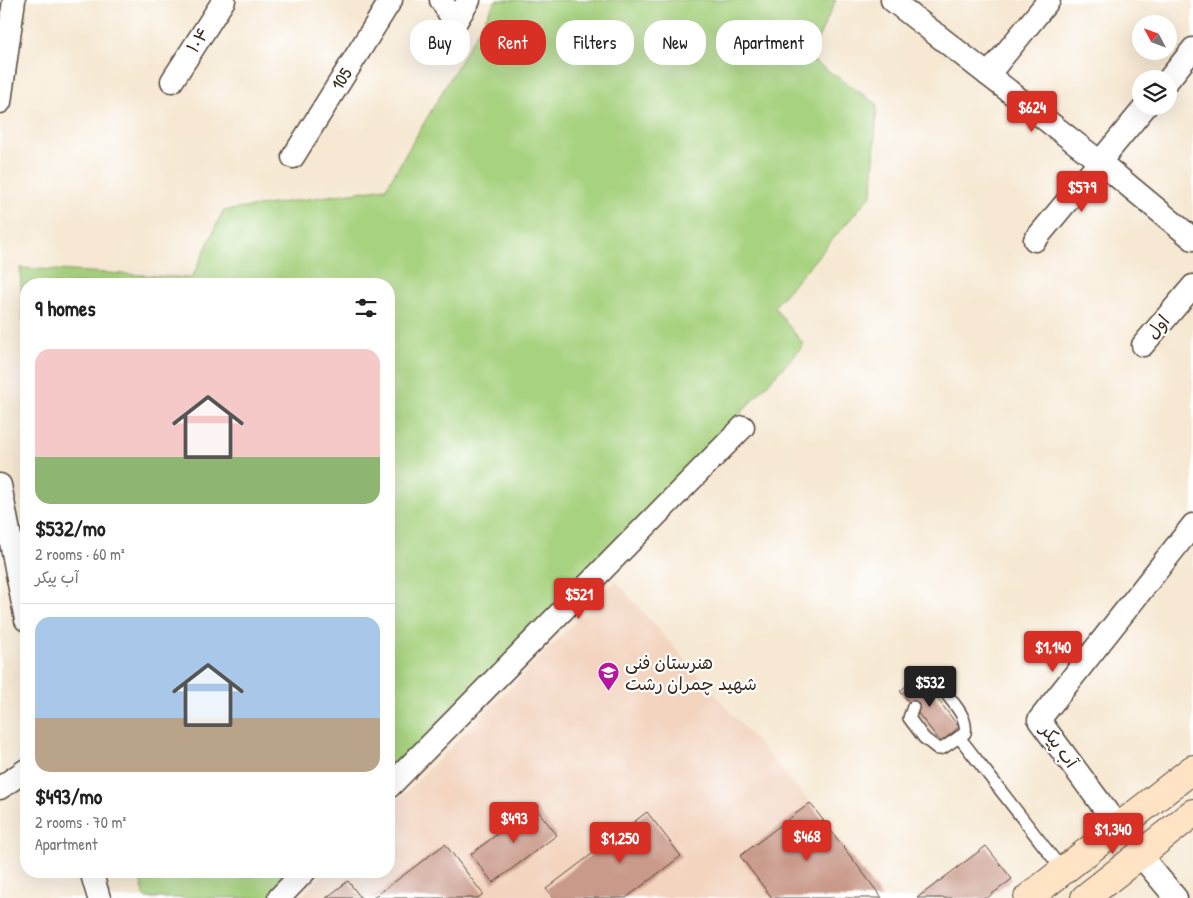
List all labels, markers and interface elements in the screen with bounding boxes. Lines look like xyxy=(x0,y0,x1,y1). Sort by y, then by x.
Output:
north arrow xyxy=(1132,15,1178,60)
map controls xyxy=(1132,15,1177,115)
chip: Buy xyxy=(410,20,470,65)
chip: Rent xyxy=(480,20,546,65)
chip: Filters xyxy=(556,20,634,65)
chip: New xyxy=(644,20,706,65)
chip: Apartment xyxy=(716,20,822,65)
street label: ۱۰۴ xyxy=(180,22,215,57)
street label: 105 xyxy=(325,62,358,95)
button: layers xyxy=(1132,70,1177,115)
pin: $624 xyxy=(1002,90,1062,133)
text: $624 xyxy=(1018,96,1046,118)
pin: $579 xyxy=(1052,170,1112,213)
text: $579 xyxy=(1068,176,1096,198)
text: 9 homes xyxy=(35,294,96,323)
icon: filters xyxy=(352,294,380,322)
street label: اول xyxy=(1140,309,1175,344)
icon: home xyxy=(163,382,253,472)
text: $532/mo xyxy=(35,514,105,543)
text: 2 rooms · 60 m² xyxy=(35,543,125,565)
text: آب پیکر xyxy=(35,566,79,588)
pin: $521 xyxy=(549,578,609,620)
text: $521 xyxy=(565,583,593,605)
pin: $1,140 xyxy=(1012,630,1094,673)
text: $1,140 xyxy=(1035,636,1071,658)
icon: home xyxy=(163,650,253,740)
place label: هنرستان فنی شهید چمران رشت xyxy=(625,650,757,696)
school or university icon: هنرستان فنی شهید چمران رشت xyxy=(597,661,621,692)
pin: $532 xyxy=(900,666,960,708)
text: $532 xyxy=(915,671,945,693)
street label: آب پیکر xyxy=(1034,717,1085,774)
text: $493/mo xyxy=(35,782,102,811)
pin: $493 xyxy=(484,802,544,844)
text: $493 xyxy=(500,807,528,829)
text: 2 rooms · 70 m² xyxy=(35,811,126,833)
pin: $1,340 xyxy=(1072,812,1154,855)
text: $1,340 xyxy=(1094,818,1132,840)
pin: $468 xyxy=(777,820,837,862)
pin: $1,250 xyxy=(579,822,661,864)
text: $468 xyxy=(793,825,821,847)
text: $1,250 xyxy=(601,827,639,849)
text: Apartment xyxy=(35,833,98,855)

